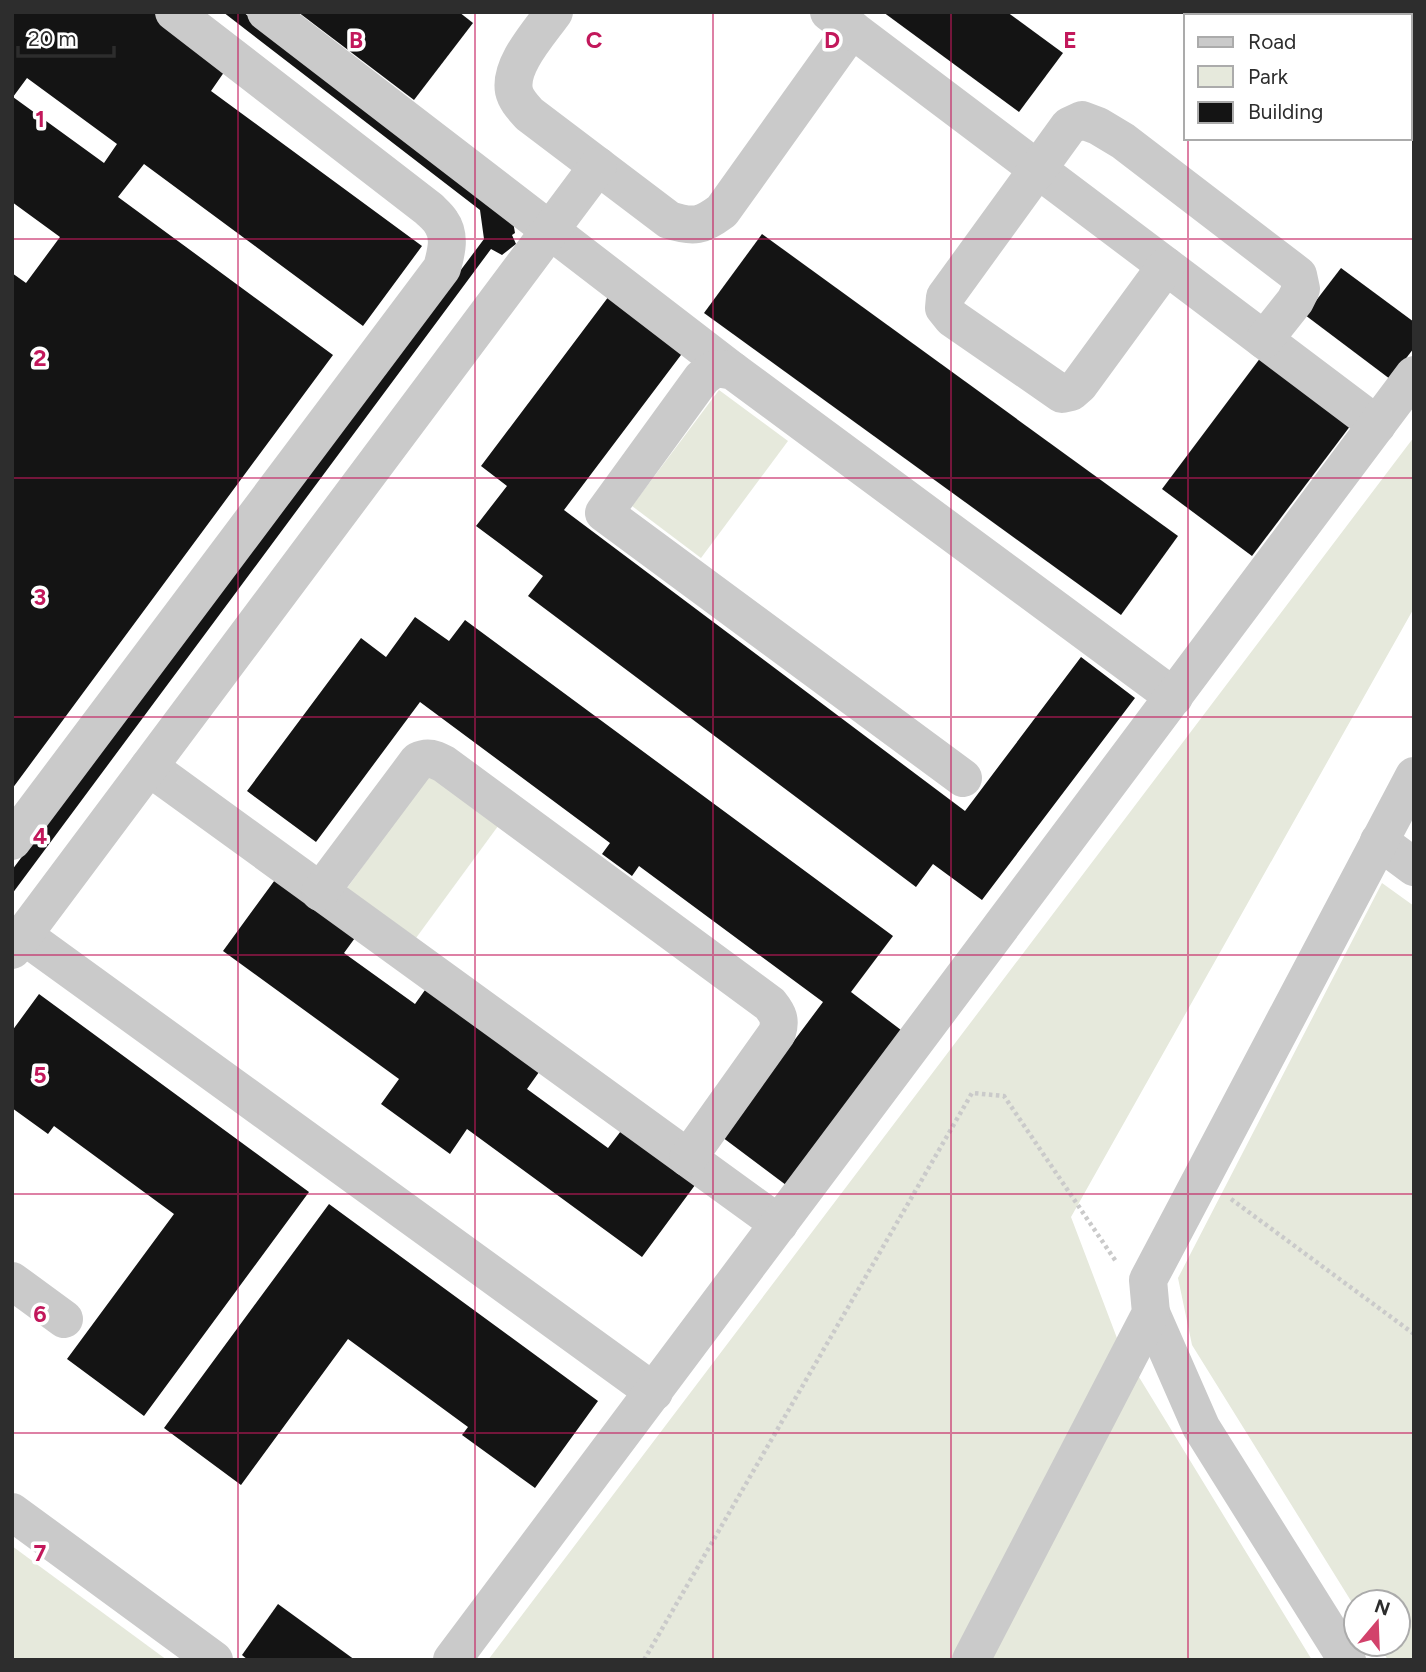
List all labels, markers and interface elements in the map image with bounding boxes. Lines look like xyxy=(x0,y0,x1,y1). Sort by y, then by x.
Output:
scale bar xyxy=(18,14,114,58)
legend xyxy=(1184,14,1412,140)
text: 20 m xyxy=(28,26,76,51)
text: B xyxy=(349,26,363,54)
text: C xyxy=(586,26,603,54)
text: D xyxy=(824,26,840,54)
text: E xyxy=(1063,26,1077,54)
text: Road xyxy=(1248,29,1296,54)
text: Park xyxy=(1248,64,1289,89)
text: Building xyxy=(1248,99,1323,124)
text: 1 xyxy=(35,105,45,133)
text: 2 xyxy=(33,344,47,372)
text: 3 xyxy=(34,583,46,611)
text: 4 xyxy=(33,822,47,850)
text: 5 xyxy=(33,1061,47,1089)
text: 6 xyxy=(33,1300,47,1328)
text: 7 xyxy=(34,1539,47,1567)
north arrow xyxy=(1342,1588,1412,1658)
text: N xyxy=(1372,1594,1393,1621)

